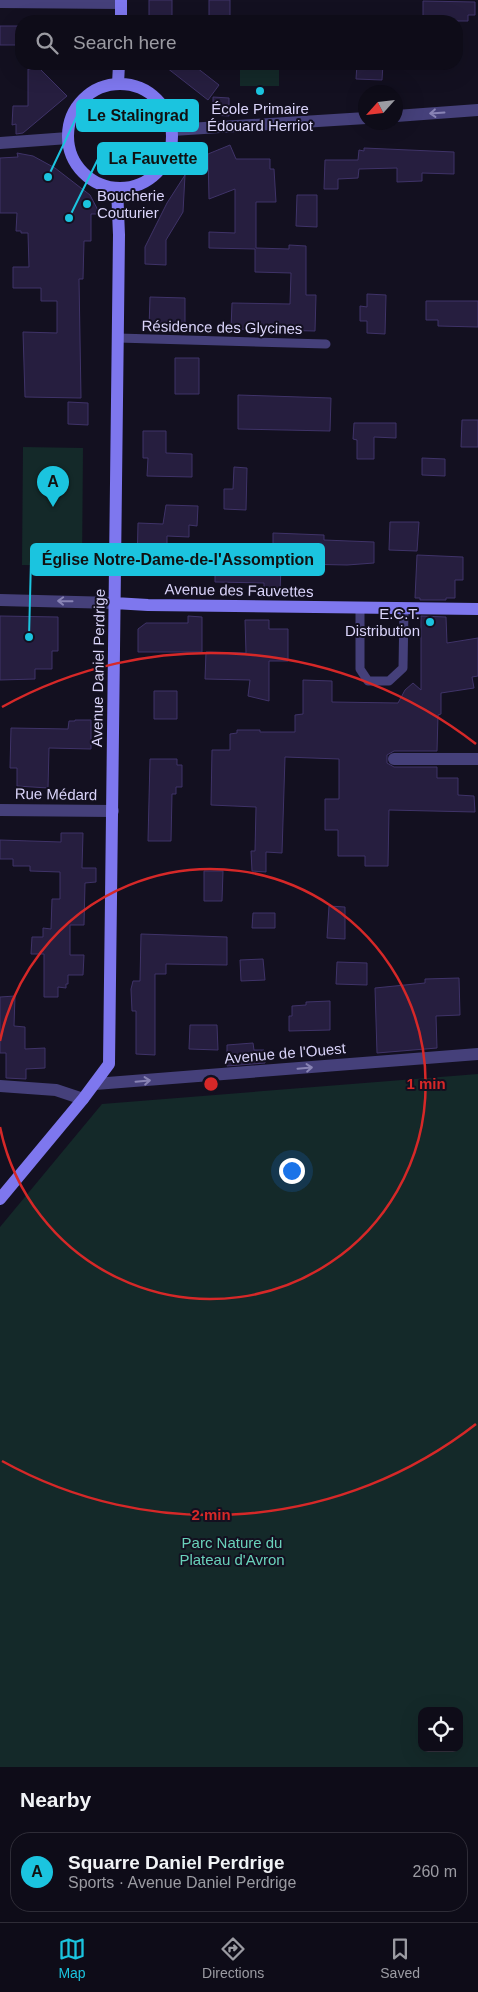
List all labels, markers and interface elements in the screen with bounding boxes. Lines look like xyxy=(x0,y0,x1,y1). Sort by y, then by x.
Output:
search box xyxy=(15,15,463,70)
icon: search xyxy=(33,29,61,57)
text: Search here xyxy=(73,32,177,53)
marker: École Primaire Édouard Herriot xyxy=(254,85,266,97)
north arrow xyxy=(358,85,403,130)
callout: Le Stalingrad xyxy=(77,100,198,131)
place label: École Primaire Édouard Herriot xyxy=(207,100,314,134)
text: Le Stalingrad xyxy=(87,107,189,124)
one-way arrow xyxy=(429,109,445,118)
callout: La Fauvette xyxy=(98,143,207,174)
text: La Fauvette xyxy=(109,150,198,167)
place label: Boucherie Couturier xyxy=(97,187,165,221)
marker: Boucherie Couturier xyxy=(81,198,93,210)
street label: Résidence des Glycines xyxy=(141,317,303,337)
pin: A xyxy=(37,466,69,507)
callout: Église Notre-Dame-de-l'Assomption xyxy=(31,544,324,575)
text: Église Notre-Dame-de-l'Assomption xyxy=(42,550,314,568)
street label: Avenue des Fauvettes xyxy=(164,580,314,600)
street label: Avenue Daniel Perdrige xyxy=(88,589,108,747)
one-way arrow xyxy=(58,596,74,606)
place label: E.C.T. Distribution xyxy=(345,605,420,639)
marker: E.C.T. Distribution xyxy=(424,616,436,628)
street label: Rue Médard xyxy=(15,785,97,803)
street label: Avenue de l'Ouest xyxy=(224,1039,347,1067)
one-way arrow xyxy=(297,1063,313,1073)
centre of rings xyxy=(202,1075,220,1093)
text: 1 min xyxy=(406,1075,446,1092)
one-way arrow xyxy=(135,1076,151,1086)
your location xyxy=(279,1158,305,1184)
text: 2 min xyxy=(191,1506,231,1523)
park label: Parc Nature du Plateau d'Avron xyxy=(179,1534,285,1568)
map controls xyxy=(418,1707,463,1752)
button: locate xyxy=(418,1707,463,1752)
text: Nearby xyxy=(20,1788,91,1811)
text: Squarre Daniel Perdrige xyxy=(68,1852,284,1873)
text: A xyxy=(31,1863,43,1880)
text: 260 m xyxy=(413,1863,457,1880)
text: Sports · Avenue Daniel Perdrige xyxy=(68,1874,296,1891)
tab: Map xyxy=(58,1935,86,1981)
tab: Directions xyxy=(202,1935,264,1981)
tab: Saved xyxy=(380,1935,420,1981)

